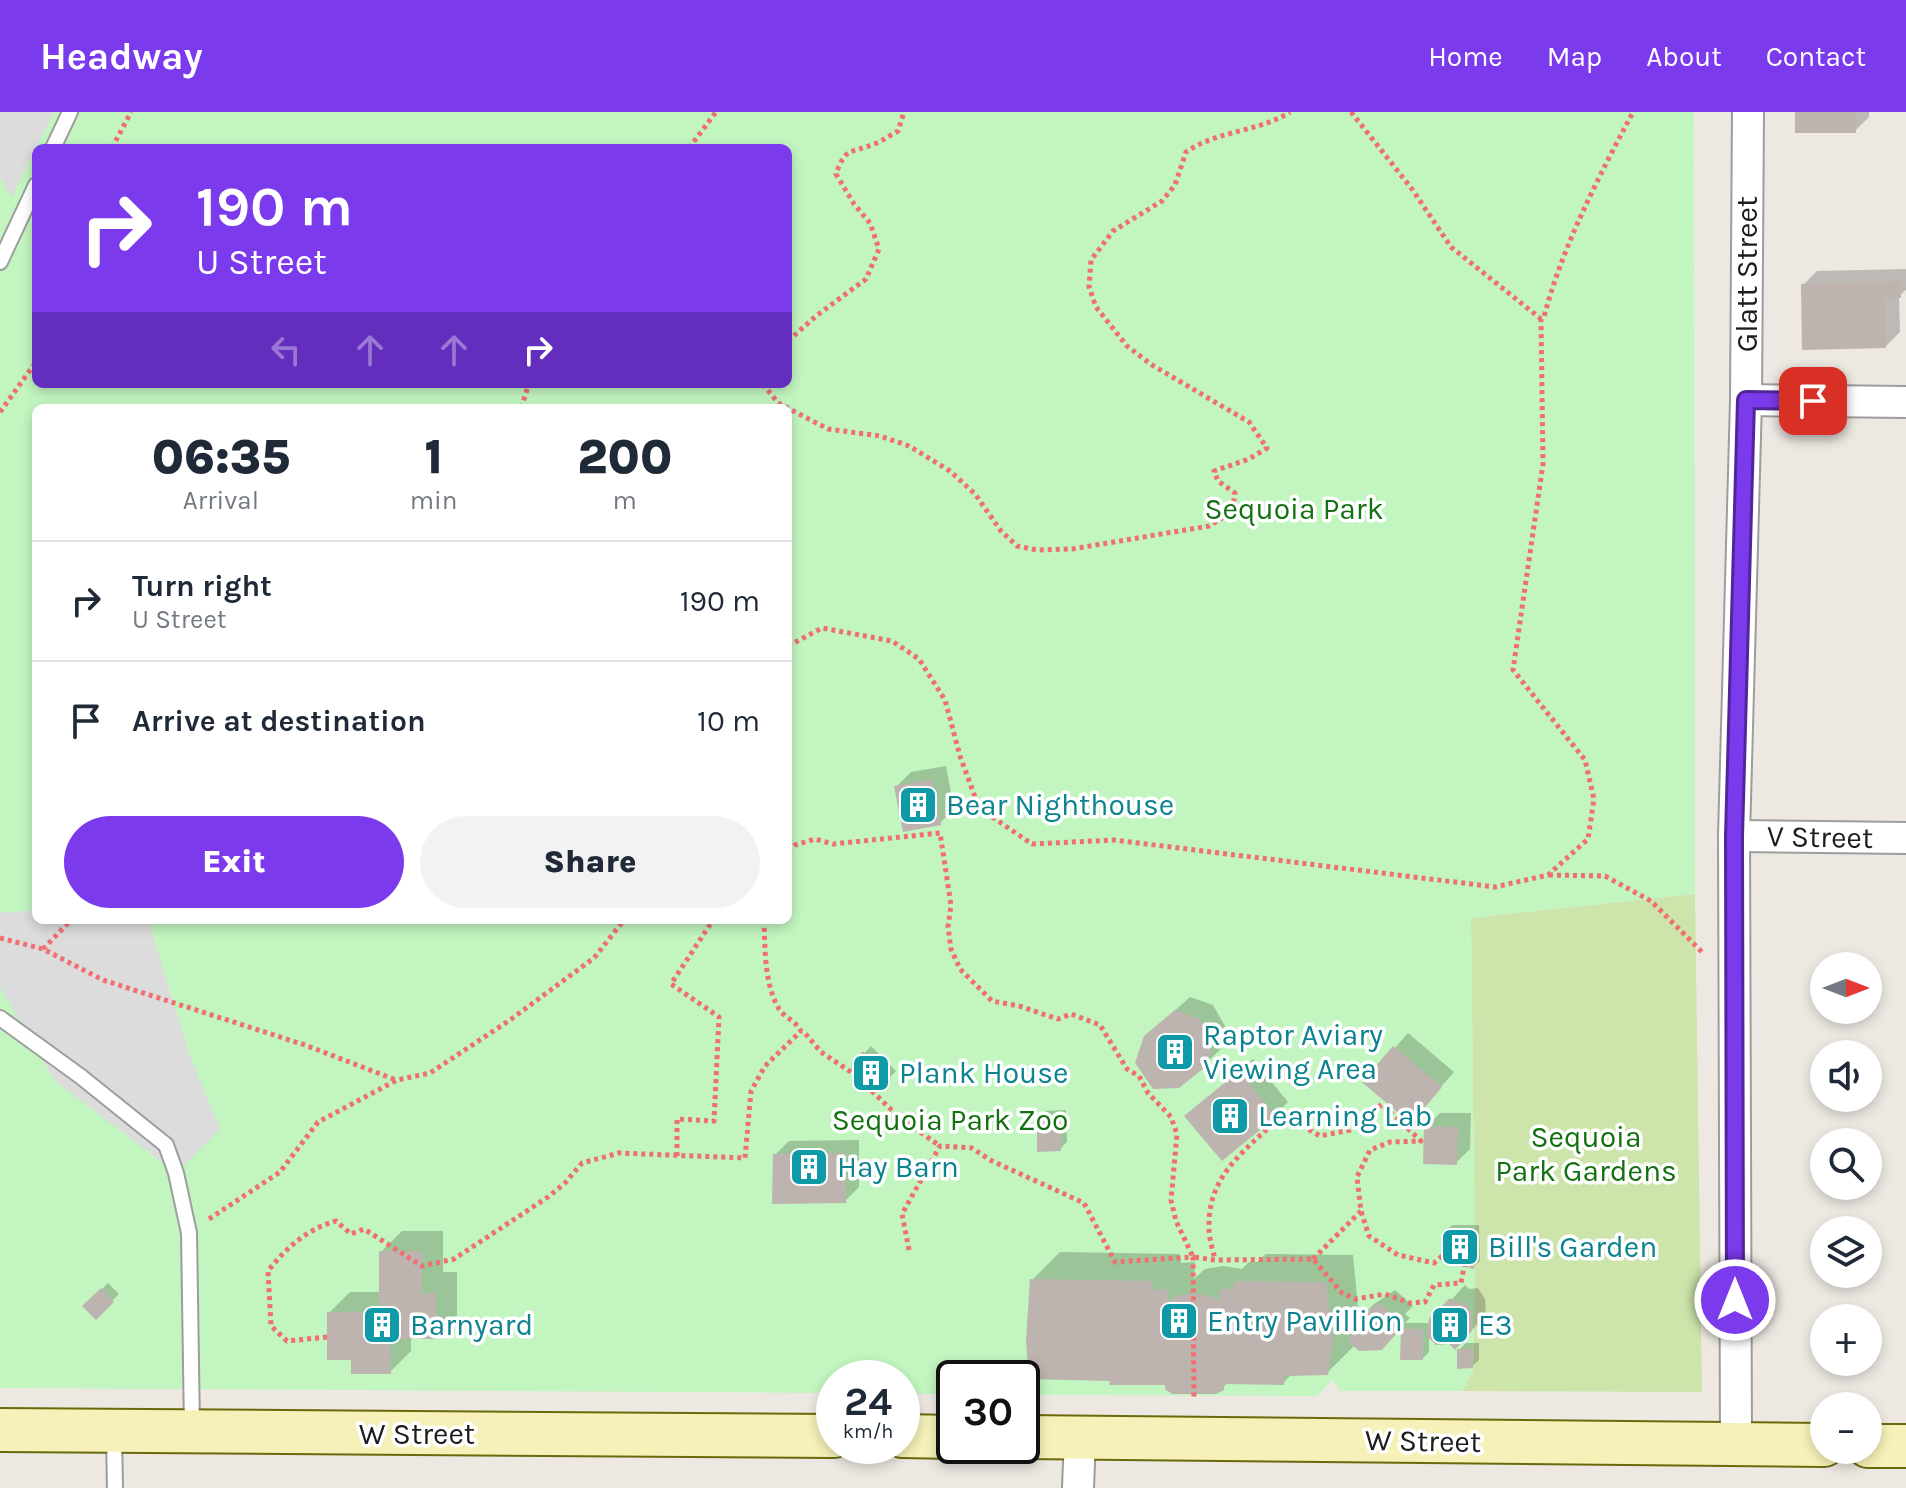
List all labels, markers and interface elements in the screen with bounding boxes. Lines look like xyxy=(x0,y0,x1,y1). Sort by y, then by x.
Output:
text: Headway xyxy=(40,34,203,79)
text: Home xyxy=(1428,40,1503,73)
text: Map xyxy=(1547,40,1602,73)
text: About xyxy=(1646,40,1722,73)
text: Contact xyxy=(1766,40,1866,73)
text: 190 m xyxy=(196,174,353,239)
icon: right xyxy=(64,176,168,280)
street label: Glatt Street xyxy=(1729,196,1765,352)
text: U Street xyxy=(196,241,327,283)
icon: left xyxy=(264,328,308,372)
icon: ahead xyxy=(348,328,392,372)
icon: ahead xyxy=(432,328,476,372)
icon: right xyxy=(516,328,560,372)
pin xyxy=(1779,367,1847,435)
icon: arrive xyxy=(1791,379,1835,423)
text: 06:35 xyxy=(152,429,290,485)
text: 1 xyxy=(424,429,443,485)
text: 200 xyxy=(577,429,672,485)
text: Arrival xyxy=(183,485,259,516)
text: min xyxy=(410,485,458,516)
text: m xyxy=(613,485,637,516)
park label: Sequoia Park xyxy=(1204,491,1384,527)
text: Turn right xyxy=(132,568,272,604)
icon: right xyxy=(64,579,108,623)
text: 190 m xyxy=(680,583,760,619)
text: U Street xyxy=(132,604,227,635)
icon: arrive xyxy=(64,699,108,743)
text: Arrive at destination xyxy=(132,703,426,739)
text: 10 m xyxy=(697,703,760,739)
building icon: Bear Nighthouse xyxy=(897,784,939,826)
place label: Bear Nighthouse xyxy=(946,787,1174,823)
button: Exit xyxy=(64,816,404,908)
button: Share xyxy=(420,816,760,908)
street label: V Street xyxy=(1767,818,1873,856)
north arrow xyxy=(1810,952,1882,1024)
map controls xyxy=(1810,952,1882,1464)
place label: Raptor Aviary Viewing Area xyxy=(1203,1017,1383,1087)
building icon: Raptor Aviary Viewing Area xyxy=(1154,1031,1196,1073)
button: sound xyxy=(1810,1040,1882,1112)
building icon: Plank House xyxy=(850,1052,892,1094)
place label: Plank House xyxy=(899,1055,1068,1091)
building icon: Learning Lab xyxy=(1209,1095,1251,1137)
place label: Learning Lab xyxy=(1258,1098,1432,1134)
park label: Sequoia Park Zoo xyxy=(832,1102,1068,1138)
park label: Sequoia Park Gardens xyxy=(1495,1119,1677,1189)
button: search xyxy=(1810,1128,1882,1200)
building icon: Hay Barn xyxy=(788,1146,830,1188)
place label: Hay Barn xyxy=(837,1149,959,1185)
button: layers xyxy=(1810,1216,1882,1288)
building icon: Bill's Garden xyxy=(1439,1226,1481,1268)
place label: Bill's Garden xyxy=(1488,1229,1657,1265)
position arrow xyxy=(1693,1258,1777,1342)
building icon: Entry Pavillion xyxy=(1158,1300,1200,1342)
place label: Entry Pavillion xyxy=(1207,1303,1403,1339)
building icon: Barnyard xyxy=(361,1304,403,1346)
building icon: E3 xyxy=(1429,1304,1471,1346)
button: + xyxy=(1810,1304,1882,1376)
place label: Barnyard xyxy=(410,1307,533,1343)
place label: E3 xyxy=(1478,1307,1513,1343)
speed limit sign: 30 xyxy=(936,1360,1040,1464)
text: 24 xyxy=(844,1378,892,1425)
button: − xyxy=(1810,1392,1882,1464)
street label: W Street xyxy=(359,1416,475,1452)
text: km/h xyxy=(843,1420,893,1443)
street label: W Street xyxy=(1365,1422,1481,1460)

